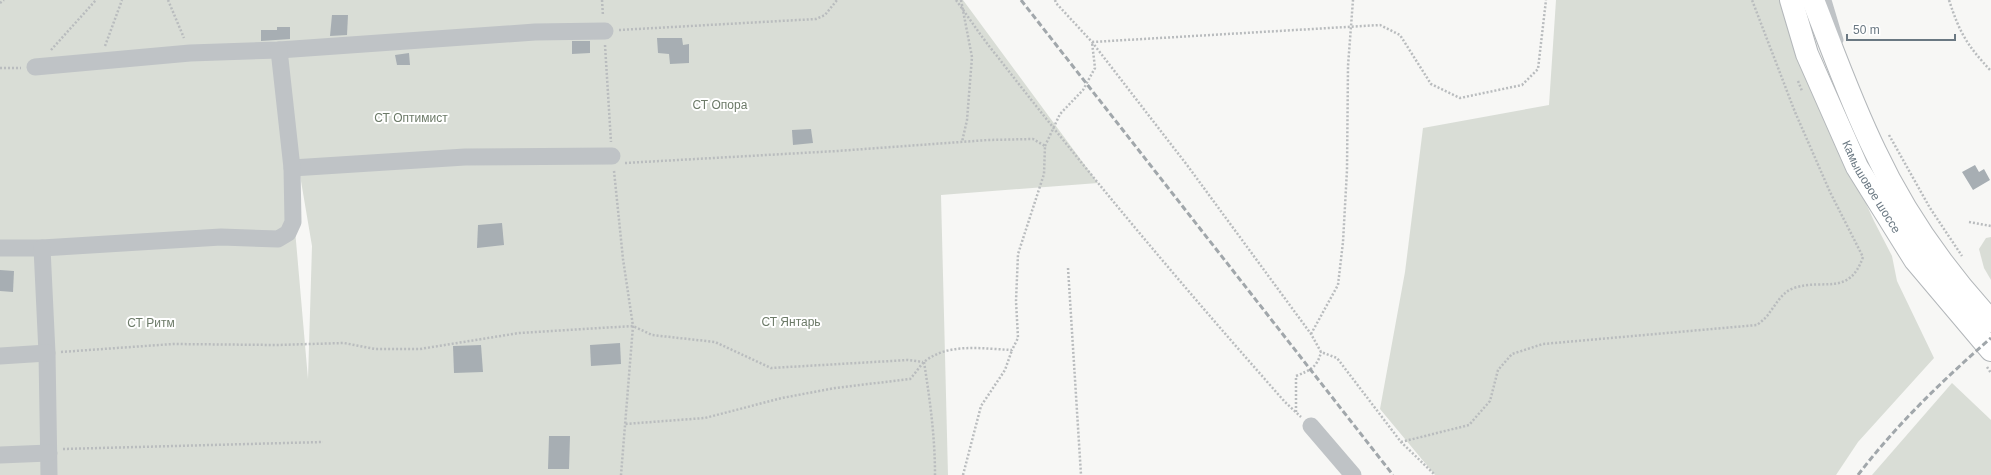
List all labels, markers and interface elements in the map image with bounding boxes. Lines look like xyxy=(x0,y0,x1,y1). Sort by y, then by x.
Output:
scale bar xyxy=(1847,16,1955,42)
text: 50 m xyxy=(1853,23,1880,37)
park label: СТ Опора xyxy=(693,98,748,112)
park label: СТ Оптимист xyxy=(374,111,448,125)
street label: Камышовое шоссе xyxy=(1839,138,1904,236)
park label: СТ Янтарь xyxy=(761,315,821,329)
park label: СТ Ритм xyxy=(127,316,175,330)

